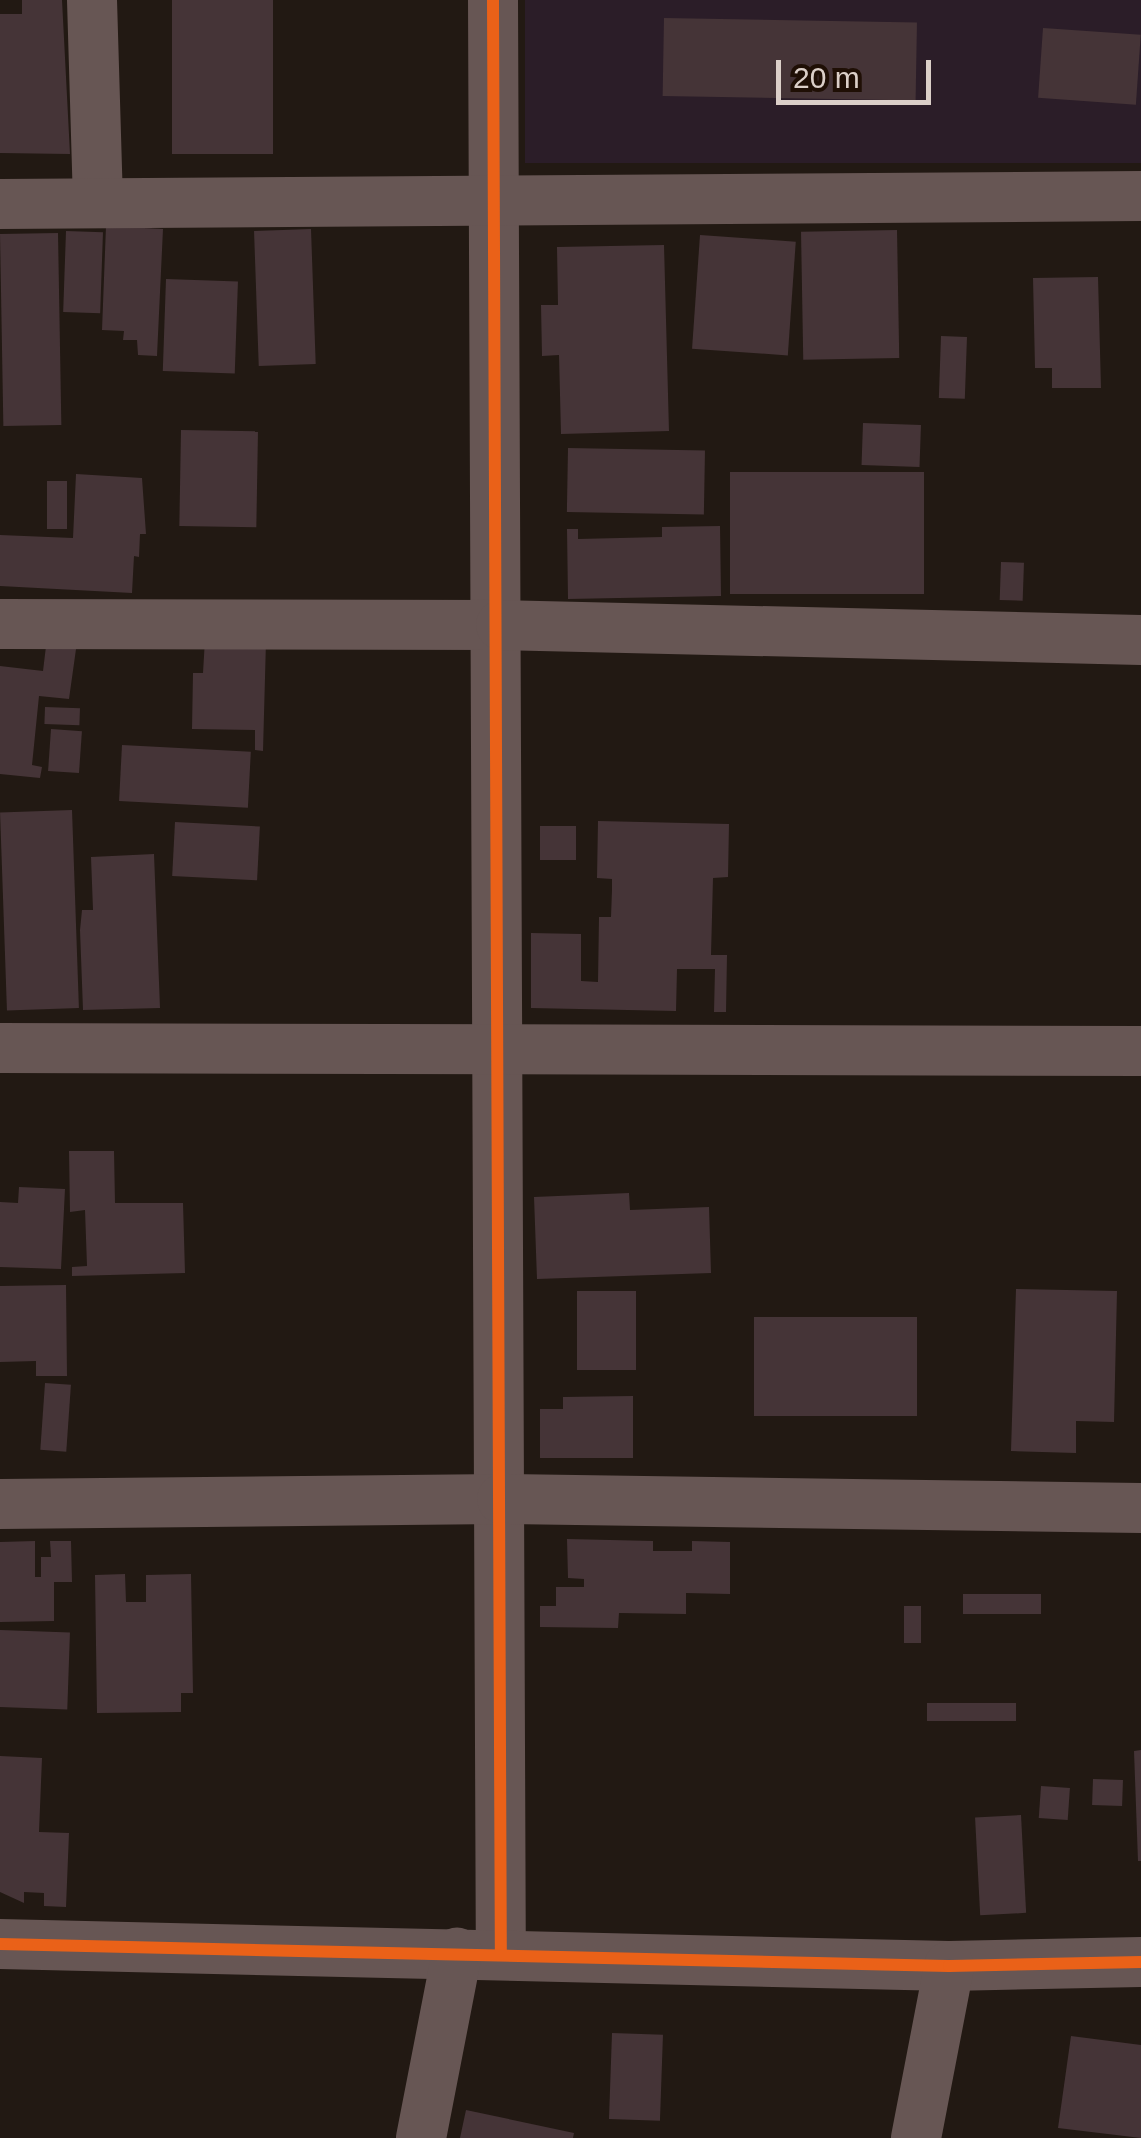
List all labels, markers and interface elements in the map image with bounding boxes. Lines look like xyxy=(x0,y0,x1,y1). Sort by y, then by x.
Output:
scale bar xyxy=(781,40,936,102)
text: 20 m xyxy=(793,61,860,94)

